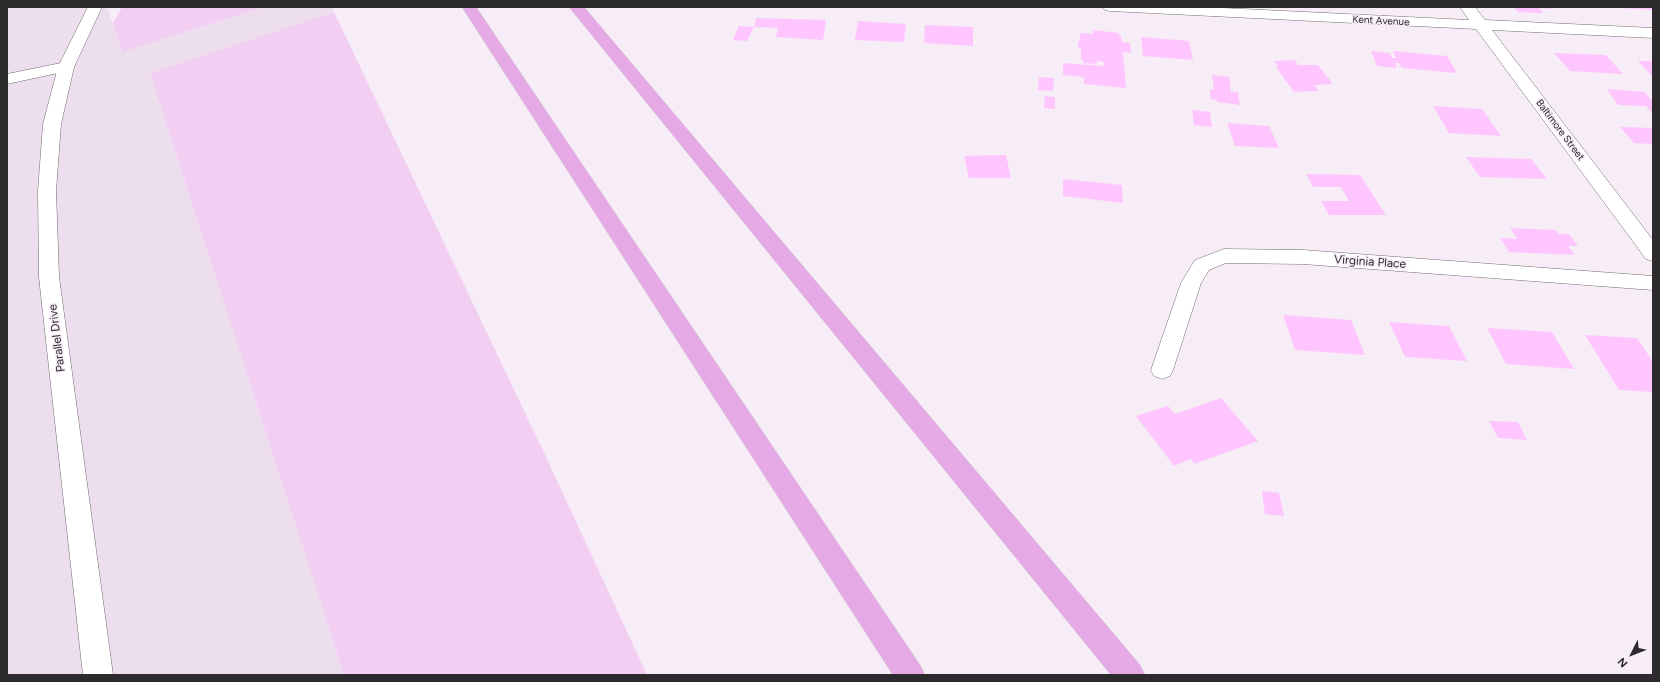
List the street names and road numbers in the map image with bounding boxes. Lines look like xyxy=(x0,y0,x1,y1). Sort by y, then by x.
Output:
street label: Kent Avenue xyxy=(1352,14,1410,28)
street label: Baltimore Street xyxy=(1533,97,1587,163)
street label: Virginia Place xyxy=(1333,252,1407,272)
street label: Parallel Drive xyxy=(46,303,68,373)

